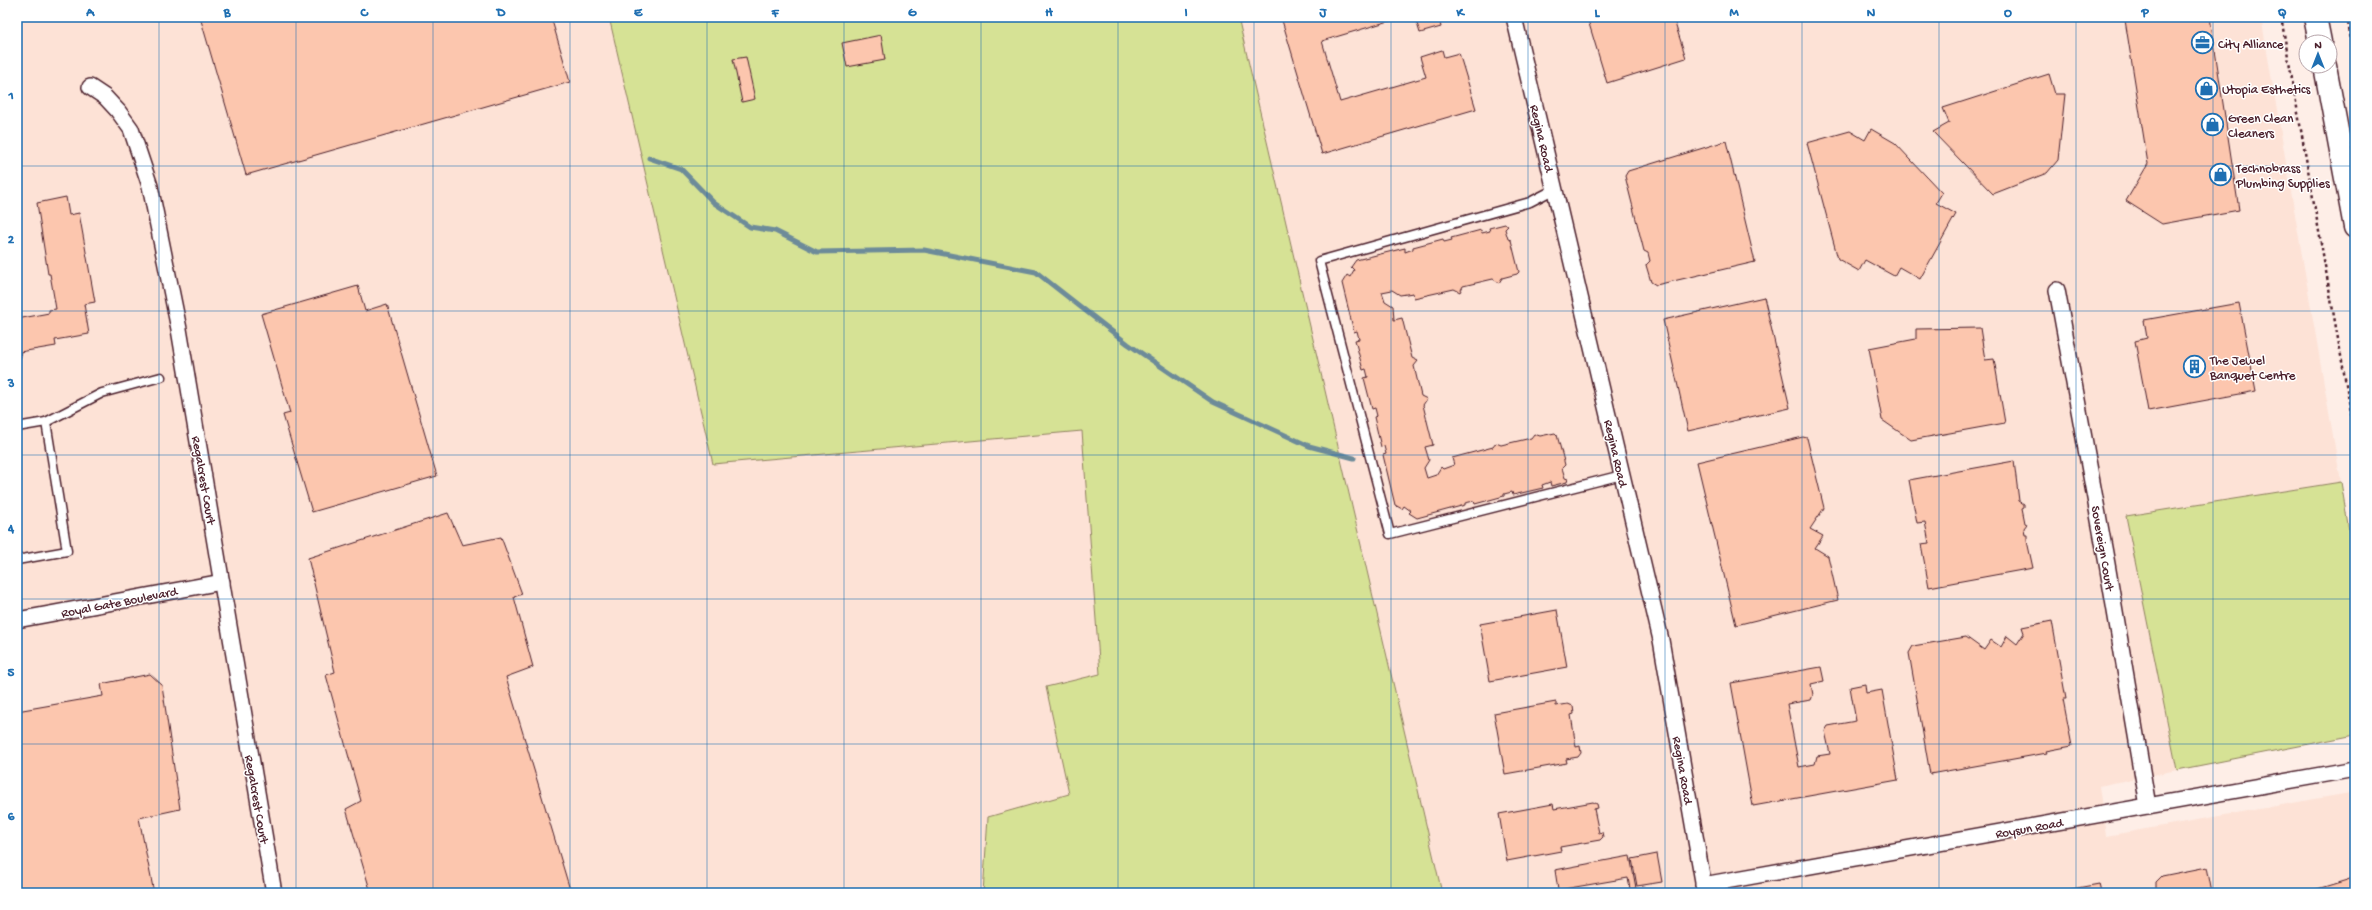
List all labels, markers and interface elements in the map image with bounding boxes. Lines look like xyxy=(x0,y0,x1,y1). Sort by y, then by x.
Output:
text: A xyxy=(85,6,95,21)
text: B xyxy=(223,6,232,21)
text: C xyxy=(359,6,369,21)
text: D xyxy=(496,6,506,21)
text: E xyxy=(634,6,643,21)
text: F xyxy=(771,6,780,21)
text: G xyxy=(908,6,917,21)
text: H xyxy=(1045,6,1053,21)
text: I xyxy=(1184,6,1188,21)
text: J xyxy=(1319,6,1328,21)
text: K xyxy=(1455,6,1465,21)
text: L xyxy=(1595,6,1601,21)
text: M xyxy=(1729,6,1739,21)
text: N xyxy=(1867,6,1876,21)
text: O xyxy=(2004,6,2012,21)
text: P xyxy=(2140,6,2149,21)
text: Q xyxy=(2278,6,2287,21)
office icon: City Alliance xyxy=(2189,30,2215,56)
north arrow xyxy=(2298,34,2338,74)
place label: City Alliance xyxy=(2218,38,2284,53)
text: N xyxy=(2314,40,2322,52)
shop icon: Utopia Esthetics xyxy=(2193,75,2219,101)
place label: Utopia Esthetics xyxy=(2222,83,2311,98)
text: 1 xyxy=(7,89,14,104)
street label: Regina Road xyxy=(1526,103,1556,175)
shop icon: Green Clean Cleaners xyxy=(2199,111,2225,137)
place label: Green Clean Cleaners xyxy=(2228,112,2294,142)
shop icon: Technobrass Plumbing Supplies xyxy=(2208,161,2234,187)
place label: Technobrass Plumbing Supplies xyxy=(2235,162,2331,192)
text: 2 xyxy=(8,233,15,248)
building icon: The Jewel Banquet Centre xyxy=(2182,353,2208,379)
place label: The Jewel Banquet Centre xyxy=(2209,354,2296,384)
text: 3 xyxy=(7,377,15,392)
street label: Regina Road xyxy=(1600,418,1630,490)
street label: Regalcrest Court xyxy=(187,435,218,528)
street label: Sovereign Court xyxy=(2087,505,2117,594)
text: 4 xyxy=(7,522,15,537)
street label: Royal Gate Boulevard xyxy=(60,585,180,622)
text: 5 xyxy=(8,666,15,681)
street label: Regina Road xyxy=(1668,735,1695,807)
street label: Regalcrest Court xyxy=(240,754,271,847)
text: 6 xyxy=(8,810,15,825)
street label: Roysun Road xyxy=(1994,816,2066,843)

